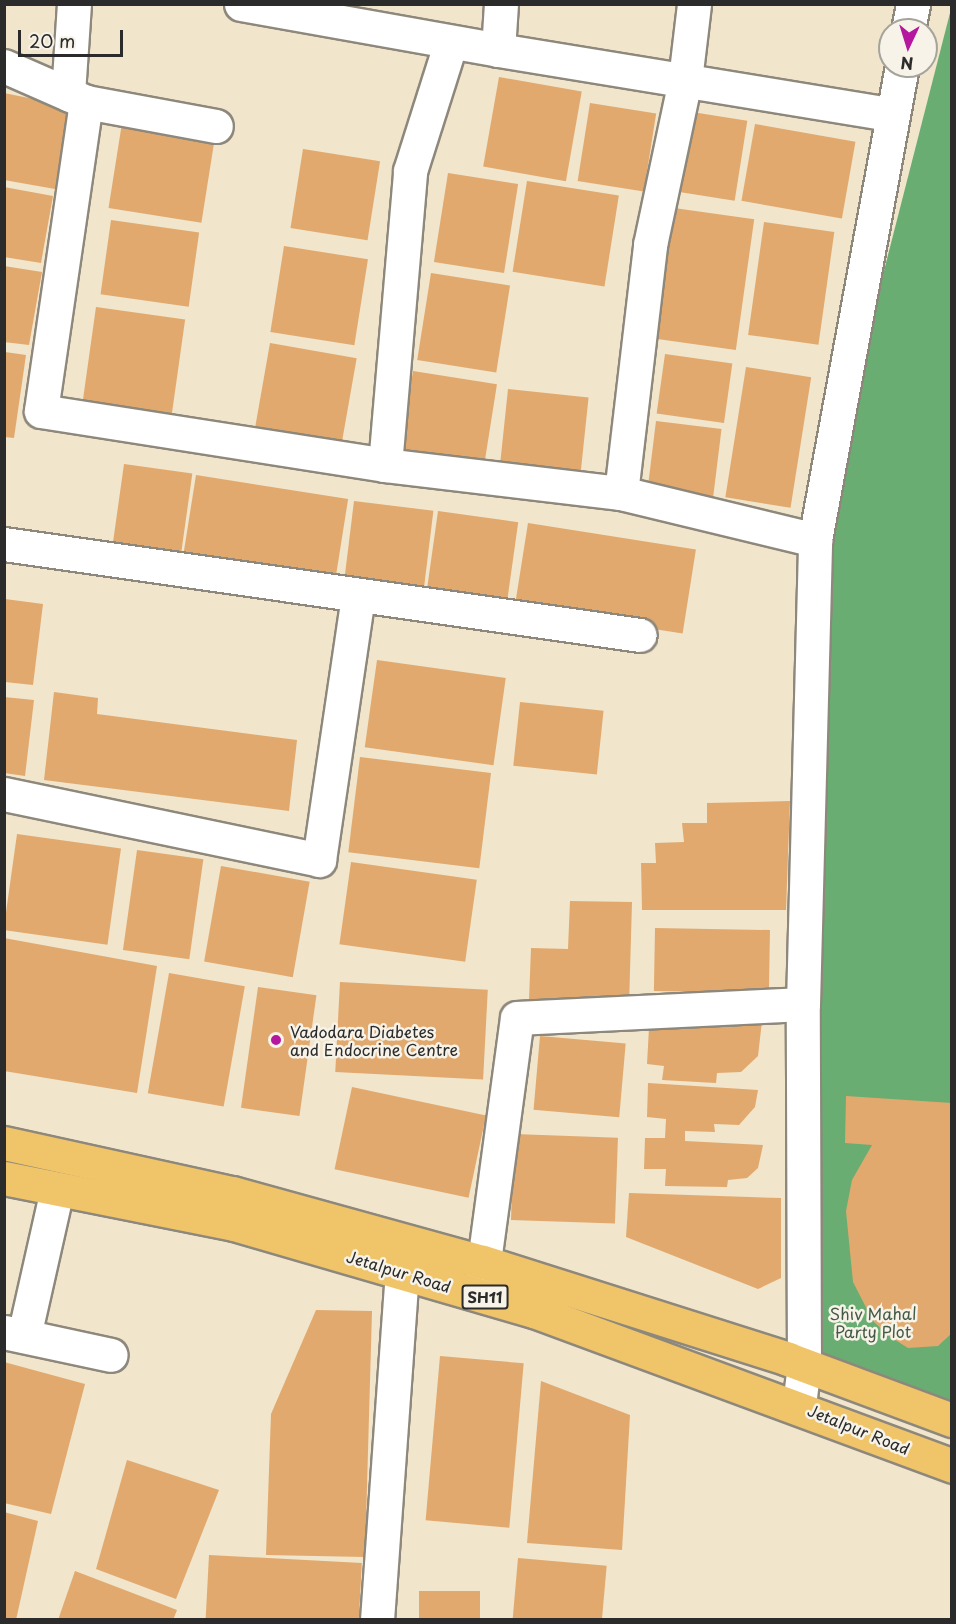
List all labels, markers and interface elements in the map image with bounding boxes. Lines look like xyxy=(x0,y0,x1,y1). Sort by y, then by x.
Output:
scale bar xyxy=(21,18,126,56)
north arrow xyxy=(878,18,938,78)
text: 20 m xyxy=(29,27,75,54)
text: N xyxy=(900,52,914,76)
place label: Vadodara Diabetes and Endocrine Centre xyxy=(290,1021,459,1059)
marker: Vadodara Diabetes and Endocrine Centre xyxy=(267,1031,285,1049)
street label: Jetalpur Road xyxy=(345,1246,453,1296)
road number: SH11 xyxy=(461,1285,509,1309)
park label: Shiv Mahal Party Plot xyxy=(830,1303,916,1341)
street label: Jetalpur Road xyxy=(806,1400,912,1458)

